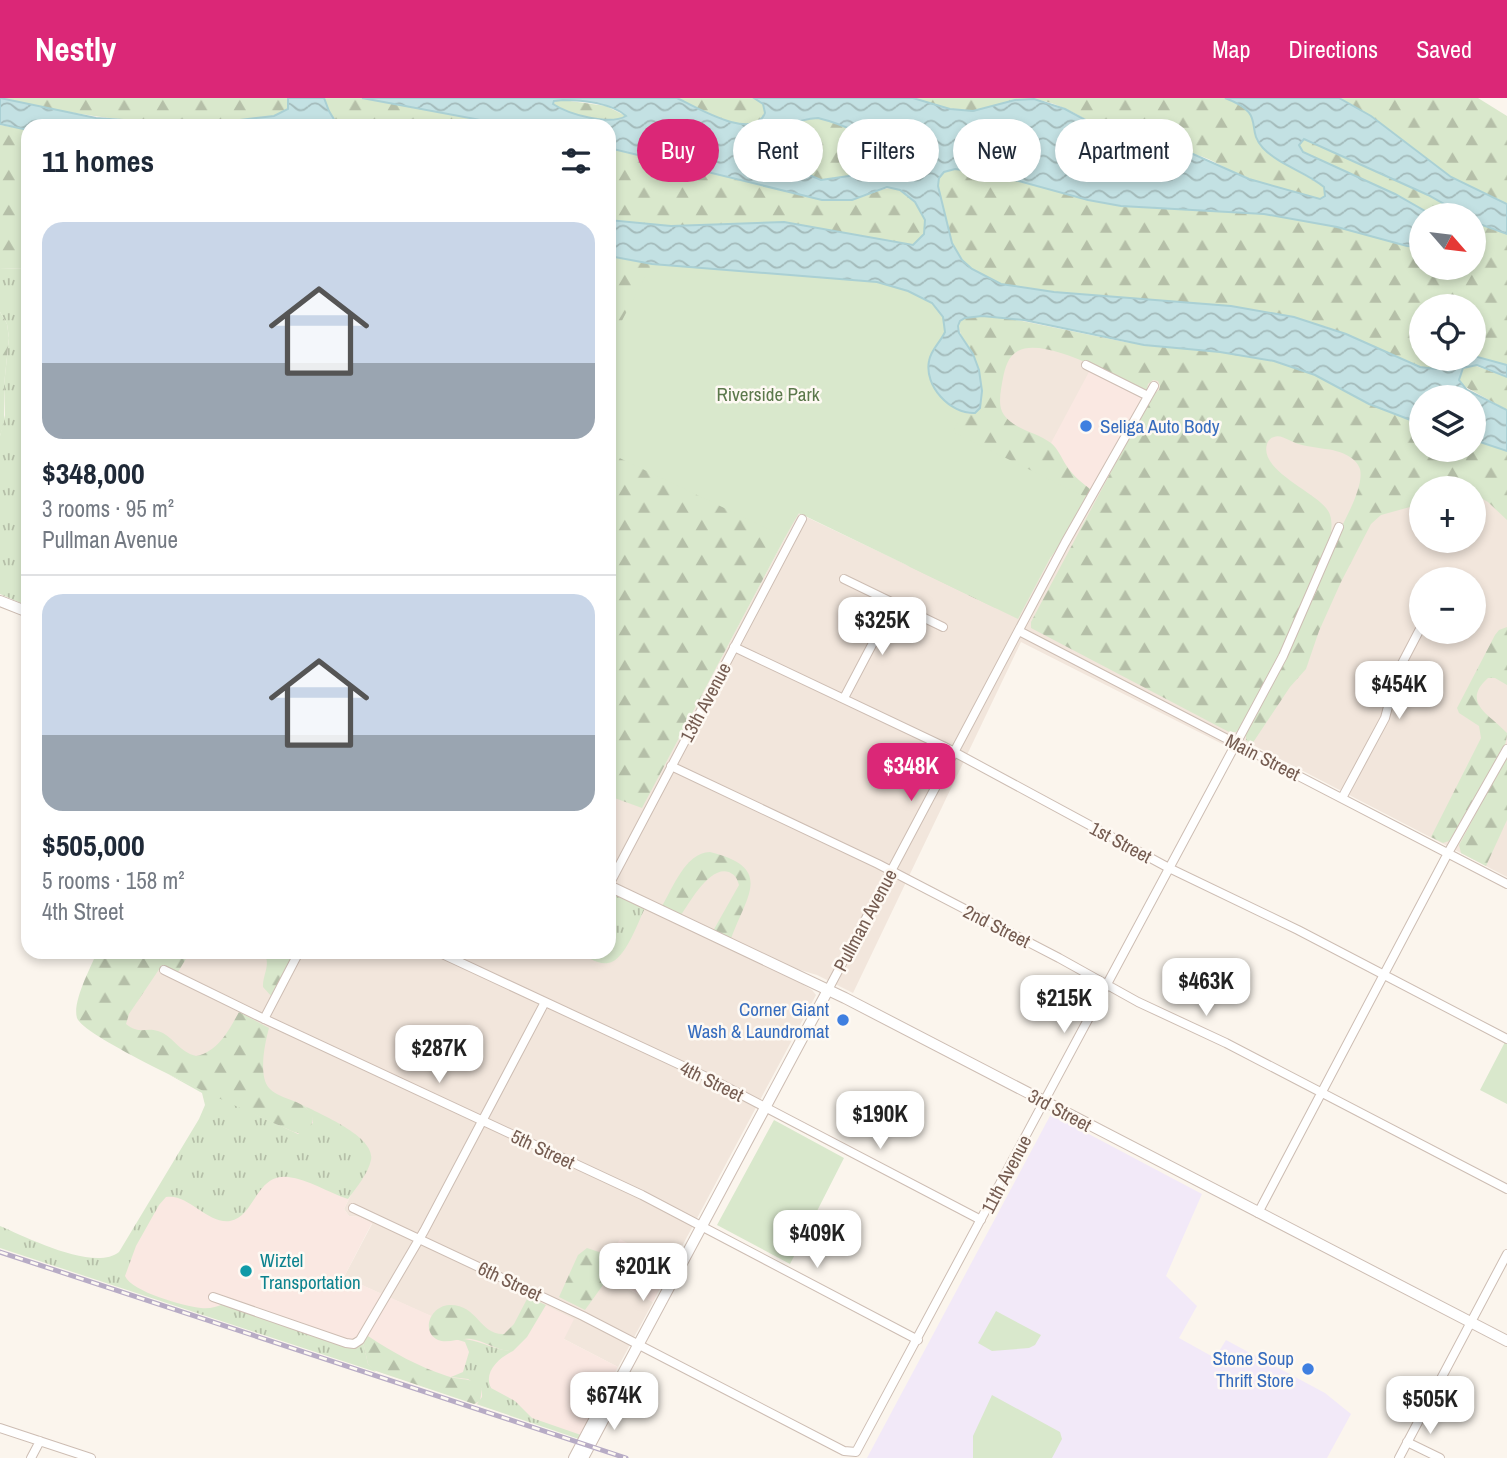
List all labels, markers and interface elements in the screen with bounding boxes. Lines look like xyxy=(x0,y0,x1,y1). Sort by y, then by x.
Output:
text: Nestly xyxy=(35,27,116,71)
text: Map xyxy=(1212,33,1250,65)
text: Directions xyxy=(1288,33,1378,65)
text: Saved xyxy=(1416,33,1472,65)
chip: Buy xyxy=(637,119,719,182)
chip: Rent xyxy=(733,119,823,182)
chip: Filters xyxy=(837,119,939,182)
chip: New xyxy=(953,119,1041,182)
chip: Apartment xyxy=(1055,119,1193,182)
text: 11 homes xyxy=(42,141,154,181)
icon: filters xyxy=(557,142,595,180)
north arrow xyxy=(1409,203,1486,280)
map controls xyxy=(1409,203,1486,644)
icon: home xyxy=(256,268,382,394)
button: locate xyxy=(1409,294,1486,371)
park label: Riverside Park xyxy=(716,381,820,407)
button: layers xyxy=(1409,385,1486,462)
place label: Seliga Auto Body xyxy=(1100,413,1220,439)
marker: Seliga Auto Body xyxy=(1078,418,1094,434)
text: $348,000 xyxy=(42,453,145,493)
button: + xyxy=(1409,476,1486,553)
text: 3 rooms · 95 m² xyxy=(42,493,174,524)
text: Pullman Avenue xyxy=(42,524,178,555)
button: − xyxy=(1409,567,1486,644)
pin: $325K xyxy=(833,598,931,657)
text: $325K xyxy=(854,604,910,635)
icon: home xyxy=(256,640,382,766)
street label: 13th Avenue xyxy=(673,658,737,746)
pin: $454K xyxy=(1350,662,1448,721)
text: $454K xyxy=(1371,668,1427,699)
street label: Main Street xyxy=(1221,727,1305,787)
pin: $348K xyxy=(862,744,960,803)
text: $348K xyxy=(883,750,939,781)
street label: 1st Street xyxy=(1085,815,1157,869)
text: $505,000 xyxy=(42,825,145,865)
street label: Pullman Avenue xyxy=(827,864,903,976)
text: 5 rooms · 158 m² xyxy=(42,865,185,896)
text: 4th Street xyxy=(42,896,124,927)
street label: 2nd Street xyxy=(959,898,1036,954)
pin: $463K xyxy=(1157,958,1255,1018)
text: $463K xyxy=(1178,965,1234,996)
pin: $215K xyxy=(1015,976,1113,1035)
text: $215K xyxy=(1036,982,1092,1013)
place label: Corner Giant Wash & Laundromat xyxy=(688,996,830,1044)
marker: Corner Giant Wash & Laundromat xyxy=(835,1012,851,1028)
pin: $287K xyxy=(390,1026,488,1085)
text: $287K xyxy=(411,1032,467,1063)
street label: 4th Street xyxy=(676,1055,749,1108)
street label: 3rd Street xyxy=(1024,1082,1097,1138)
pin: $190K xyxy=(831,1091,929,1151)
text: $190K xyxy=(852,1098,908,1129)
street label: 5th Street xyxy=(507,1123,580,1175)
street label: 11th Avenue xyxy=(975,1130,1037,1218)
pin: $409K xyxy=(768,1210,866,1270)
text: $409K xyxy=(789,1217,845,1248)
pin: $201K xyxy=(594,1244,692,1303)
place label: Wiztel Transportation xyxy=(260,1247,361,1295)
text: $201K xyxy=(615,1250,671,1281)
street label: 6th Street xyxy=(474,1255,547,1307)
marker: Wiztel Transportation xyxy=(238,1263,254,1279)
place label: Stone Soup Thrift Store xyxy=(1213,1345,1294,1393)
marker: Stone Soup Thrift Store xyxy=(1300,1361,1316,1377)
pin: $674K xyxy=(565,1372,663,1432)
pin: $505K xyxy=(1381,1376,1479,1436)
text: $674K xyxy=(586,1379,642,1410)
text: $505K xyxy=(1402,1383,1458,1414)

